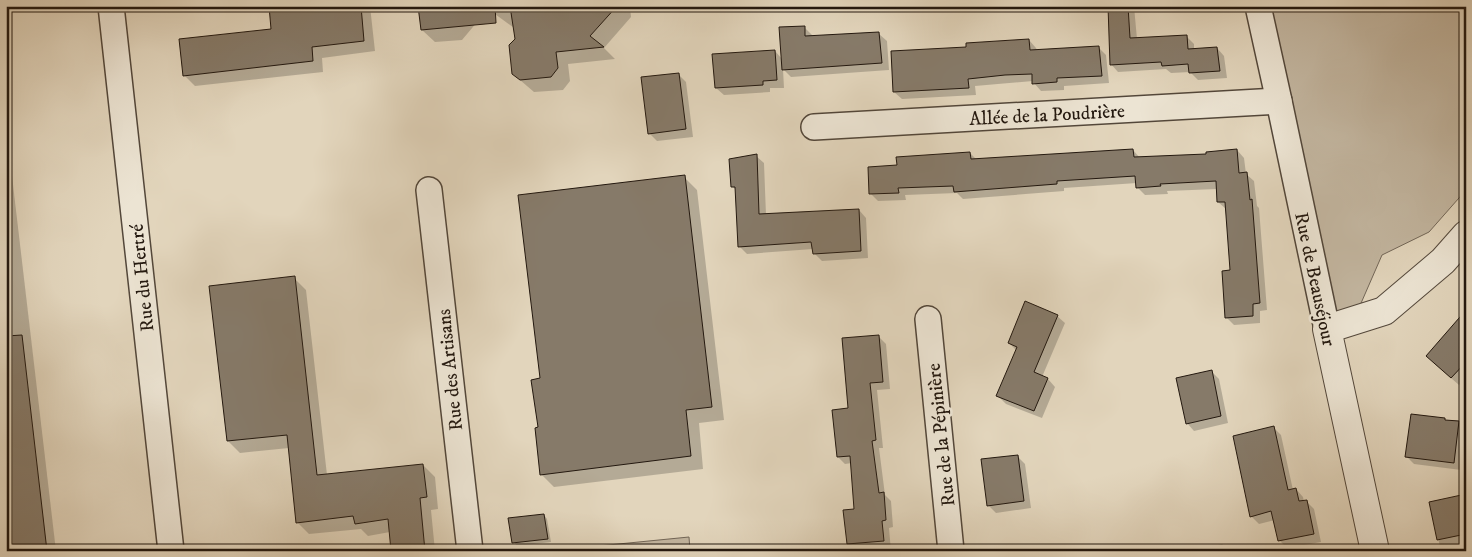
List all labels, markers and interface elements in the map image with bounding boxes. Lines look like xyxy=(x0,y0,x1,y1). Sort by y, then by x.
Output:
street label: Allée de la Poudrière xyxy=(969,100,1126,131)
street label: Rue de Beauséjour xyxy=(1289,210,1340,349)
street label: Rue du Hertré xyxy=(125,223,160,333)
street label: Rue des Artisans xyxy=(433,308,468,432)
street label: Rue de la Pépinière xyxy=(923,362,960,508)

